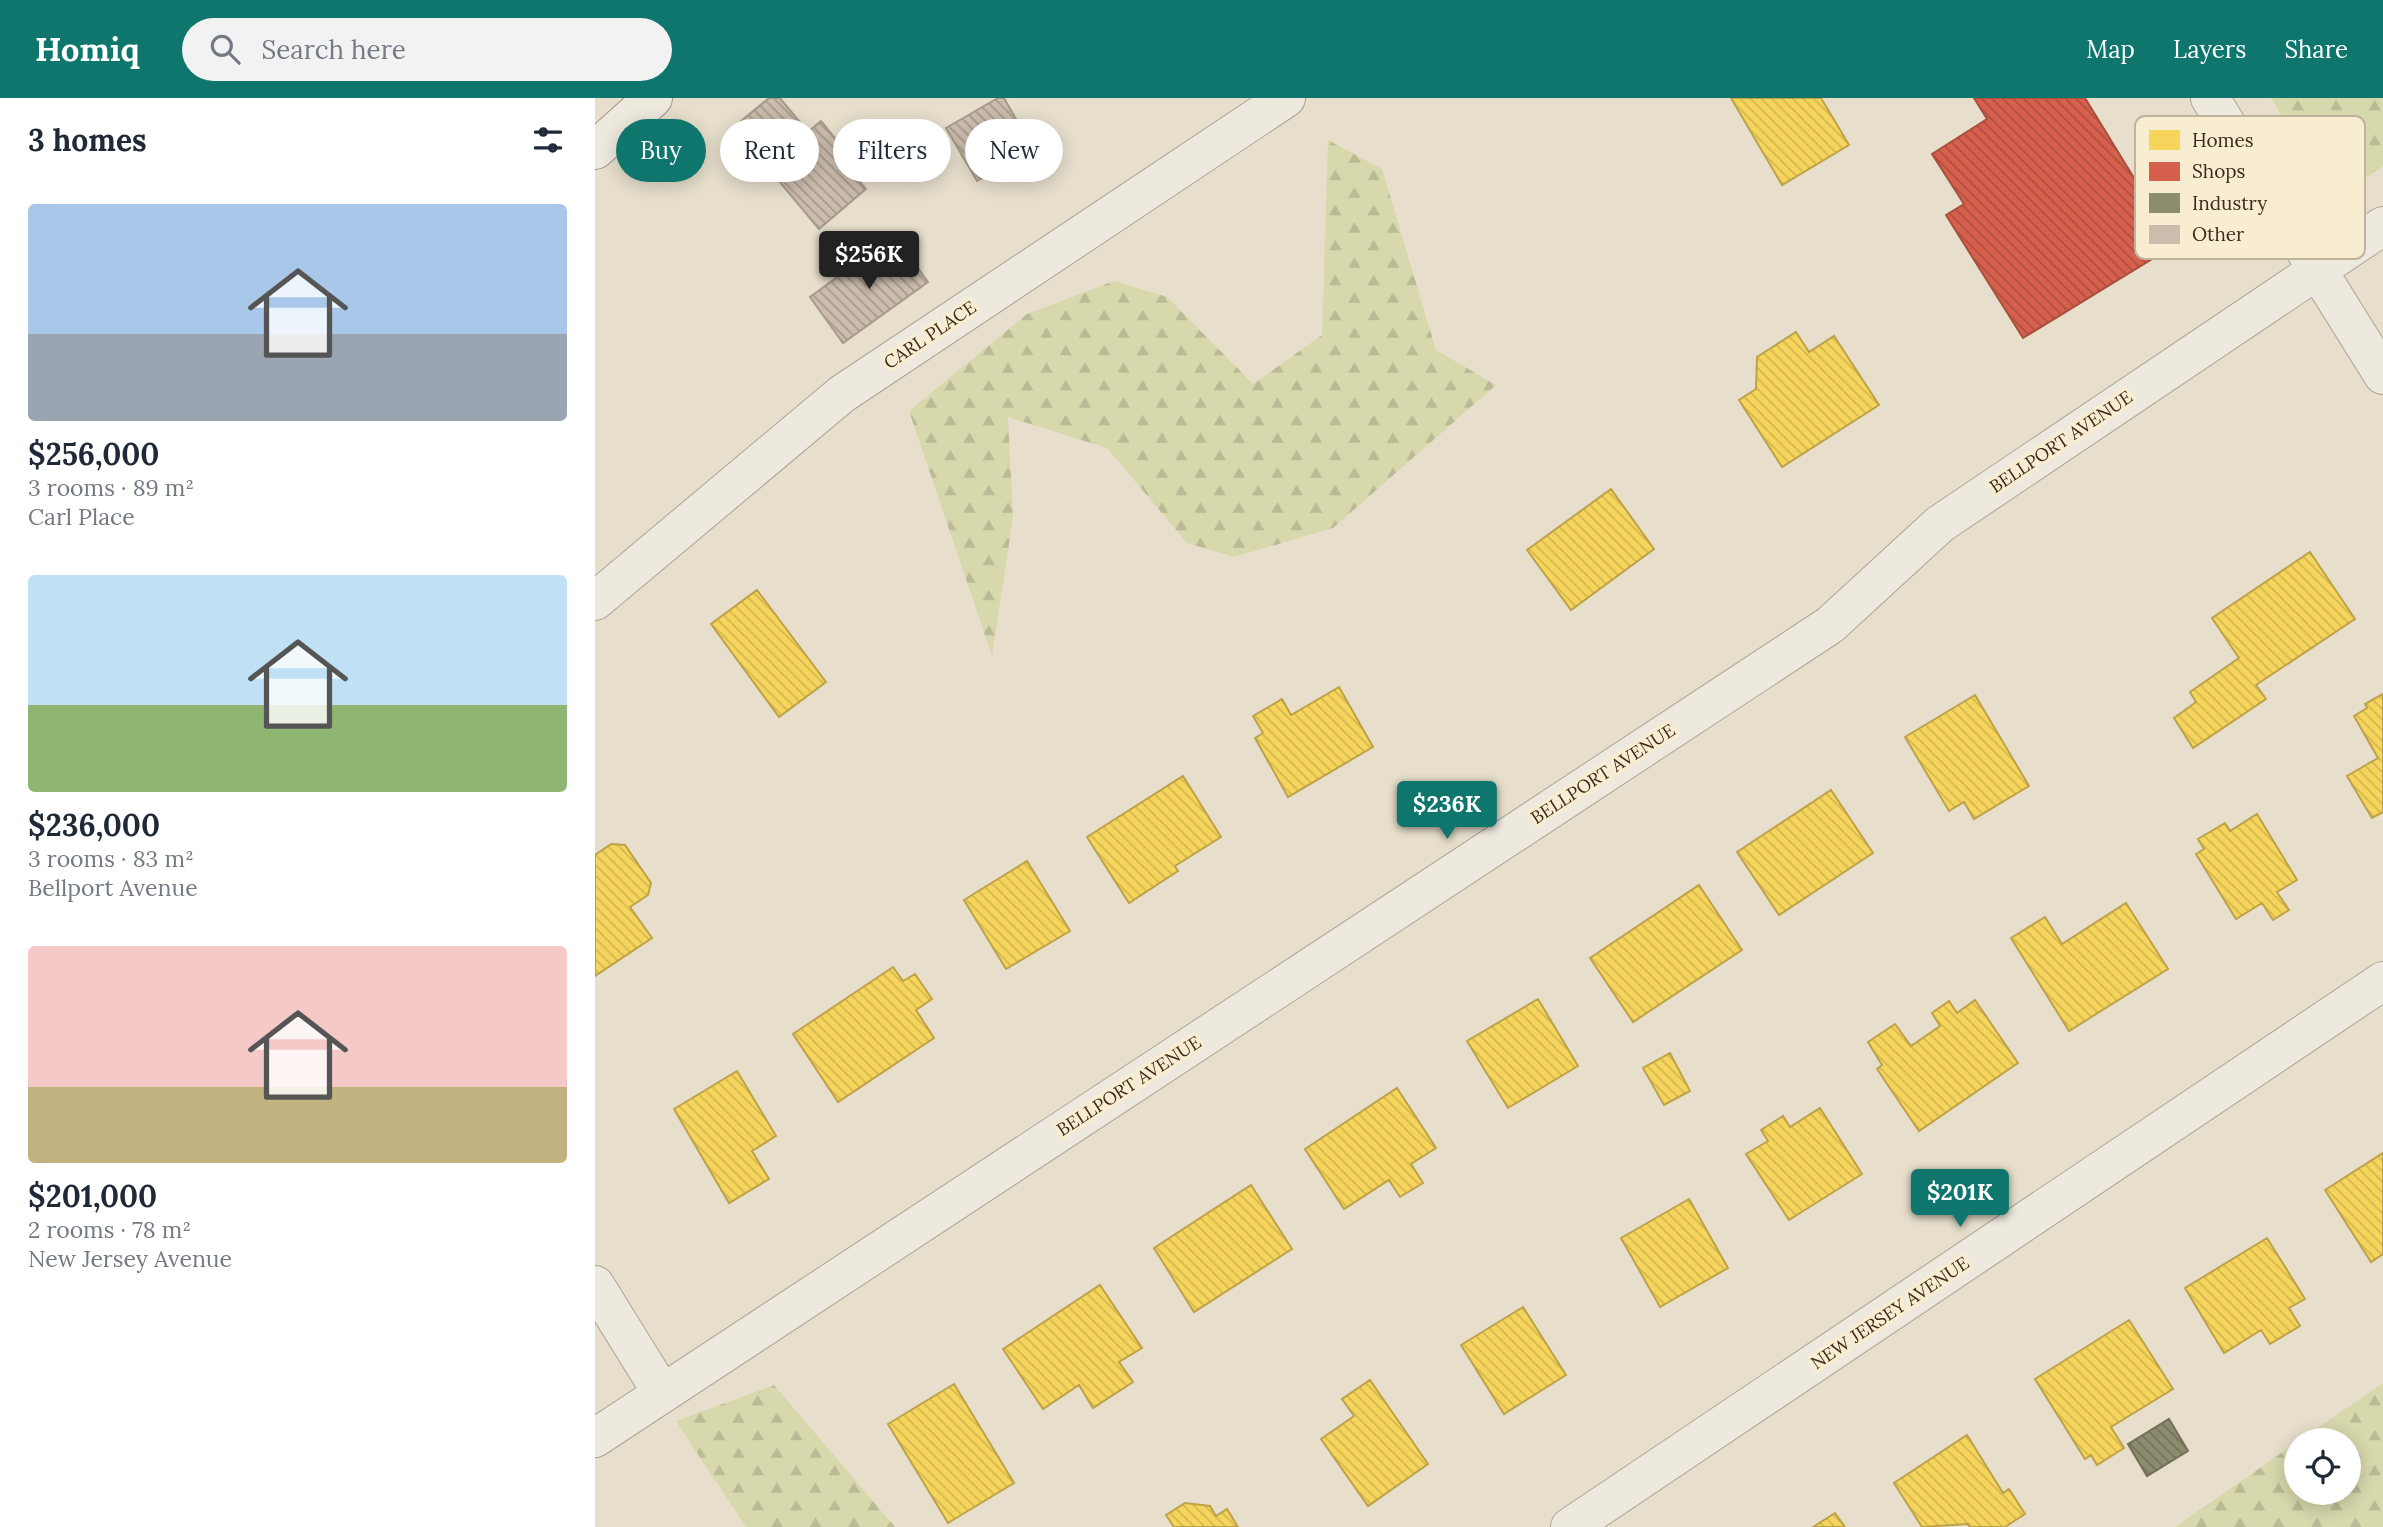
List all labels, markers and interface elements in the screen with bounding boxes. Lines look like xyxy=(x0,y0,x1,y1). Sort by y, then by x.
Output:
search box xyxy=(182,18,672,81)
text: Homiq xyxy=(35,28,140,70)
icon: search xyxy=(206,30,244,68)
text: Search here xyxy=(262,33,406,66)
text: Map xyxy=(2086,34,2135,65)
text: Layers xyxy=(2173,34,2246,65)
text: Share xyxy=(2284,34,2348,65)
legend xyxy=(2135,116,2365,259)
chip: Buy xyxy=(616,119,706,182)
chip: Rent xyxy=(720,119,819,182)
chip: Filters xyxy=(833,119,951,182)
chip: New xyxy=(965,119,1063,182)
text: 3 homes xyxy=(28,121,147,159)
icon: filters xyxy=(529,121,567,159)
text: Homes xyxy=(2192,128,2254,152)
text: Shops xyxy=(2192,159,2246,183)
text: Industry xyxy=(2192,191,2267,215)
text: Other xyxy=(2192,222,2245,246)
pin: $256K xyxy=(820,232,918,291)
text: $256K xyxy=(835,239,903,268)
icon: home xyxy=(235,250,361,376)
street label: CARL PLACE xyxy=(879,295,980,374)
street label: BELLPORT AVENUE xyxy=(1985,385,2137,498)
text: $256,000 xyxy=(28,435,159,473)
text: 3 rooms · 89 m² xyxy=(28,473,194,502)
text: Carl Place xyxy=(28,502,135,531)
icon: home xyxy=(235,621,361,747)
street label: BELLPORT AVENUE xyxy=(1526,718,1679,829)
pin: $236K xyxy=(1398,782,1496,841)
text: $236K xyxy=(1413,789,1481,818)
text: $236,000 xyxy=(28,806,160,844)
text: 3 rooms · 83 m² xyxy=(28,844,194,873)
text: Bellport Avenue xyxy=(28,873,198,902)
icon: home xyxy=(235,992,361,1118)
street label: BELLPORT AVENUE xyxy=(1052,1030,1205,1141)
pin: $201K xyxy=(1911,1170,2009,1229)
text: $201,000 xyxy=(28,1177,157,1215)
text: $201K xyxy=(1927,1177,1993,1206)
text: 2 rooms · 78 m² xyxy=(28,1215,191,1244)
text: New Jersey Avenue xyxy=(28,1244,232,1273)
street label: NEW JERSEY AVENUE xyxy=(1806,1251,1973,1374)
map controls xyxy=(2284,1428,2361,1505)
button: locate xyxy=(2284,1428,2361,1505)

